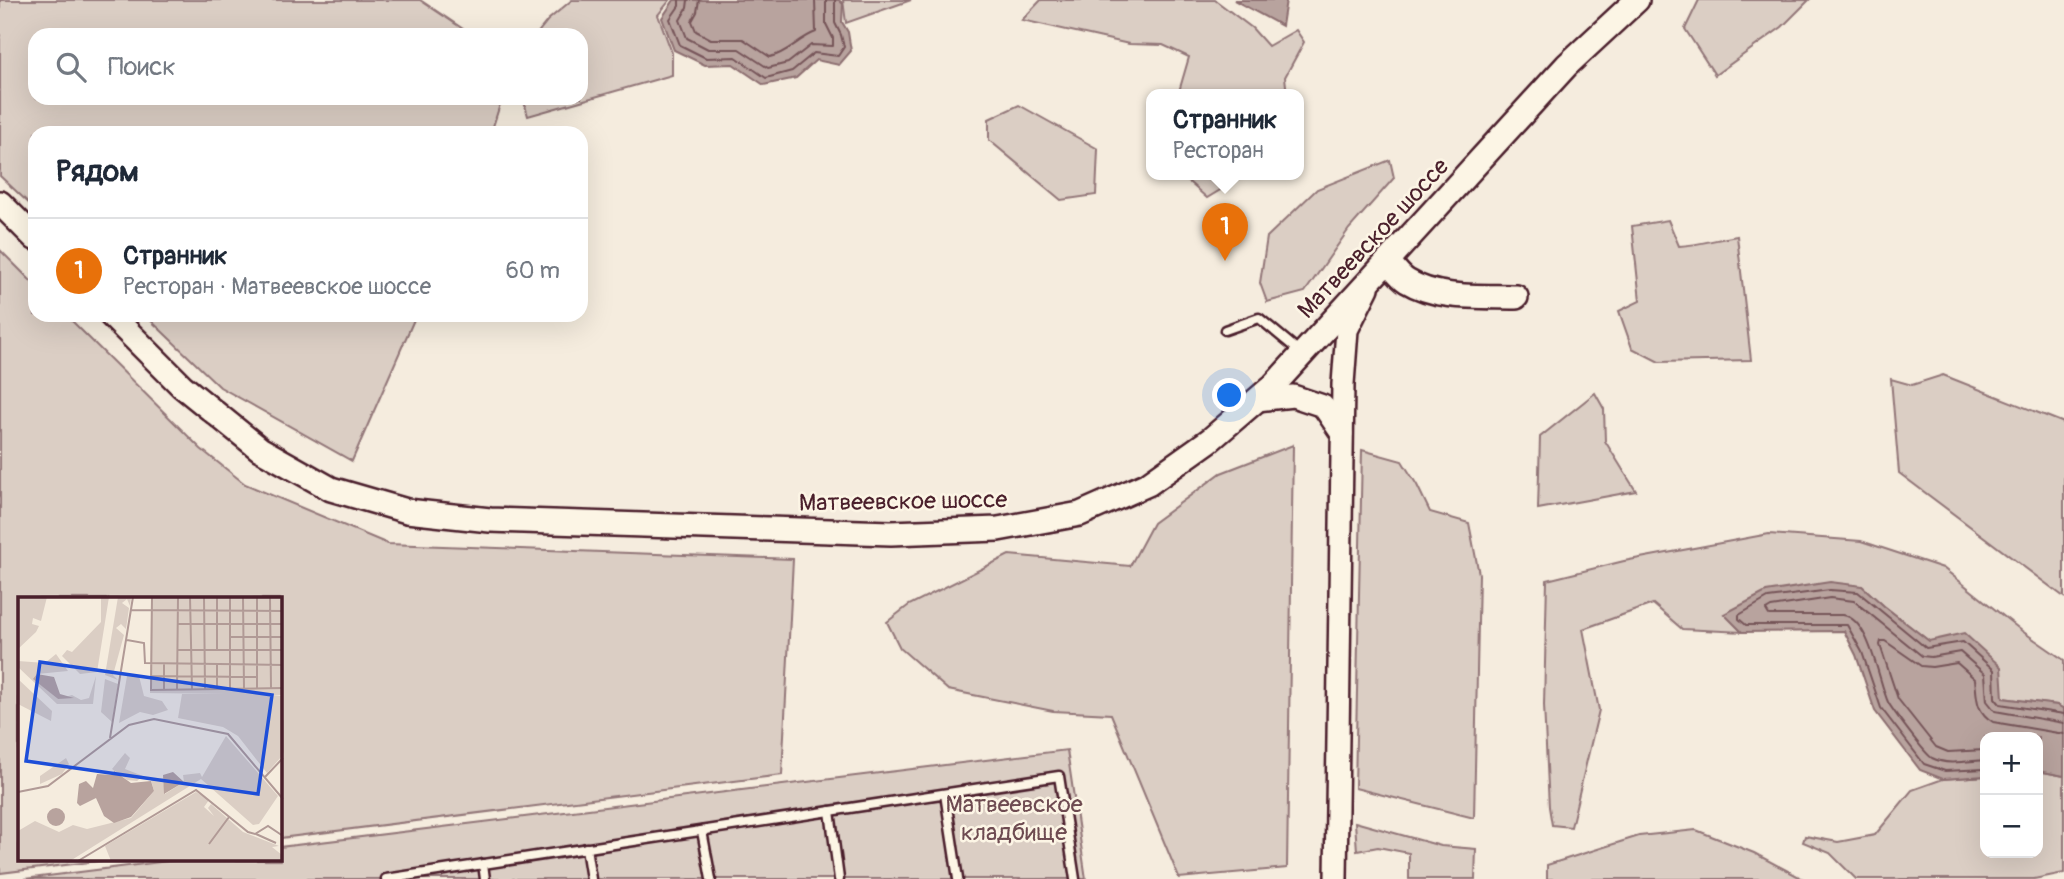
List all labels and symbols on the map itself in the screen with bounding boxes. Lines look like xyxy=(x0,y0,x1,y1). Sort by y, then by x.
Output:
street label: Матвеевское шоссе xyxy=(1292,152,1455,324)
pin: 1 xyxy=(1202,203,1248,261)
your location xyxy=(1212,378,1246,412)
street label: Матвеевское шоссе xyxy=(799,485,1008,518)
inset map xyxy=(18,597,282,862)
park label: Матвеевское кладбище xyxy=(945,790,1083,847)

